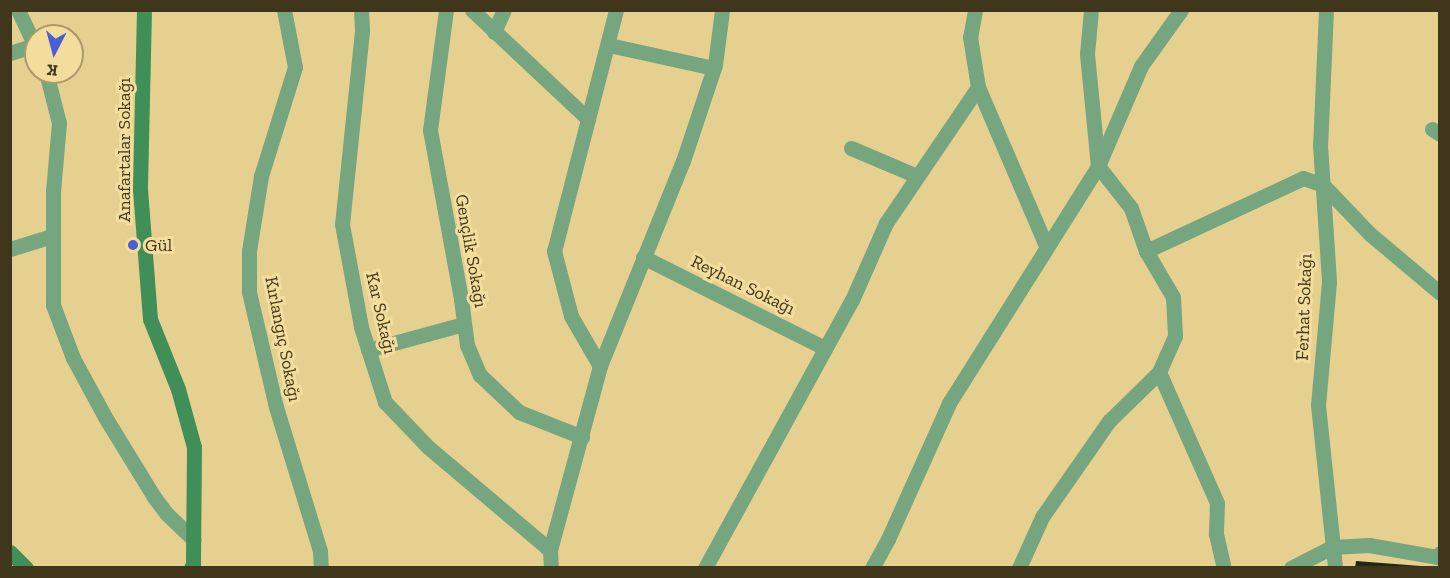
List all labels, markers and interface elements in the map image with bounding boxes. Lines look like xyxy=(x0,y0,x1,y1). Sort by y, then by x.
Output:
north arrow xyxy=(24,24,84,84)
text: K xyxy=(46,60,59,80)
street label: Anafartalar Sokağı xyxy=(113,78,135,222)
street label: Gençlik Sokağı xyxy=(450,193,492,309)
place label: Gül xyxy=(145,234,172,256)
marker: Gül xyxy=(126,238,140,252)
street label: Reyhan Sokağı xyxy=(688,251,798,319)
street label: Ferhat Sokağı xyxy=(1291,253,1317,361)
street label: Kar Sokağı xyxy=(361,270,401,356)
street label: Kırlangıç Sokağı xyxy=(260,275,306,403)

